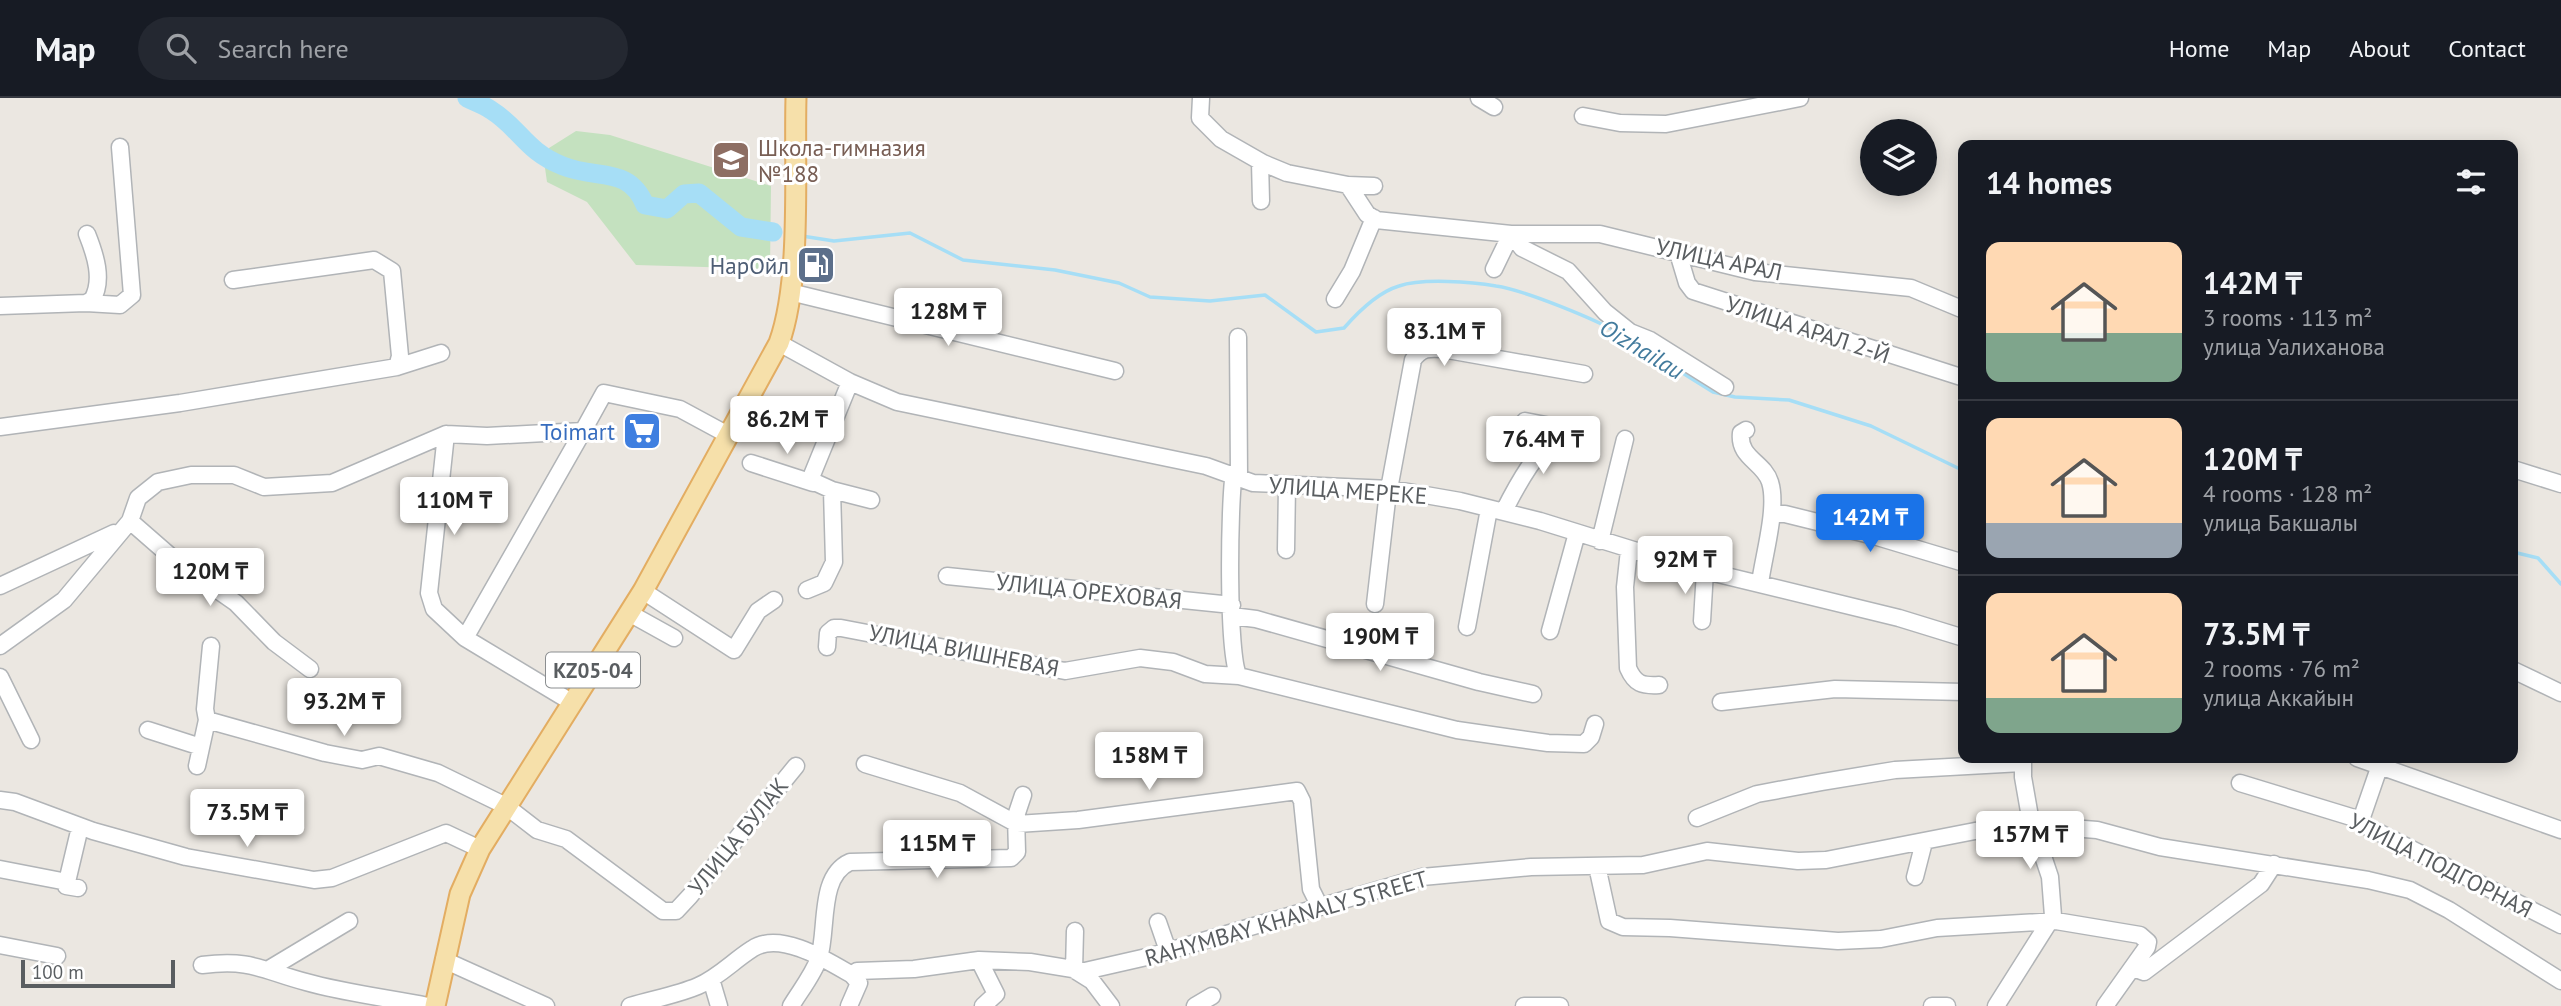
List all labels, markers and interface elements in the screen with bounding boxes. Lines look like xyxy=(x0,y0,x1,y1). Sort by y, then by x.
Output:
search box xyxy=(138,17,628,80)
text: Map xyxy=(35,27,96,70)
icon: search xyxy=(162,29,200,67)
text: Search here xyxy=(218,32,349,65)
text: Home xyxy=(2169,33,2229,64)
text: Map xyxy=(2267,33,2311,64)
text: About xyxy=(2349,33,2410,64)
text: Contact xyxy=(2448,33,2526,64)
map controls xyxy=(1860,119,1937,196)
button: layers xyxy=(1860,119,1937,196)
place label: Школа-гимназия №188 xyxy=(758,133,926,188)
school or university icon: Школа-гимназия №188 xyxy=(710,139,752,181)
text: 14 homes xyxy=(1986,163,2112,202)
icon: filters xyxy=(2452,163,2490,201)
street label: УЛИЦА АРАЛ xyxy=(1653,231,1785,287)
fuel station icon: НарОйл xyxy=(795,244,837,286)
place label: НарОйл xyxy=(710,251,789,280)
text: 142M ₸ xyxy=(2203,263,2302,302)
icon: home xyxy=(2042,270,2126,354)
pin: 128M ₸ xyxy=(891,288,1005,348)
street label: УЛИЦА АРАЛ 2-Й xyxy=(1722,289,1894,369)
text: 128M ₸ xyxy=(910,296,986,325)
text: 3 rooms · 113 m² xyxy=(2203,303,2372,332)
pin: 83.1M ₸ xyxy=(1379,308,1509,368)
water label: Oizhailau xyxy=(1594,312,1690,386)
text: 83.1M ₸ xyxy=(1403,316,1485,345)
text: улица Уалиханова xyxy=(2203,332,2385,361)
pin: 86.2M ₸ xyxy=(722,396,852,456)
text: 86.2M ₸ xyxy=(746,404,828,433)
supermarket icon: Toimart xyxy=(621,410,663,452)
pin: 76.4M ₸ xyxy=(1478,416,1608,476)
place label: Toimart xyxy=(540,417,615,446)
text: 76.4M ₸ xyxy=(1502,424,1584,453)
text: 120M ₸ xyxy=(2203,439,2302,478)
icon: home xyxy=(2042,446,2126,530)
street label: УЛИЦА МЕРЕКЕ xyxy=(1268,470,1428,510)
pin: 110M ₸ xyxy=(397,478,511,537)
text: 4 rooms · 128 m² xyxy=(2203,479,2372,508)
text: 110M ₸ xyxy=(416,485,492,514)
pin: 142M ₸ xyxy=(1813,494,1927,554)
text: 142M ₸ xyxy=(1832,502,1908,531)
text: улица Бакшалы xyxy=(2203,508,2358,537)
pin: 92M ₸ xyxy=(1636,536,1734,596)
text: 92M ₸ xyxy=(1654,544,1716,573)
pin: 120M ₸ xyxy=(153,548,267,608)
text: 120M ₸ xyxy=(172,556,248,585)
street label: УЛИЦА ОРЕХОВАЯ xyxy=(995,567,1183,615)
pin: 190M ₸ xyxy=(1323,614,1437,673)
text: 73.5M ₸ xyxy=(2203,614,2309,653)
street label: УЛИЦА ВИШНЕВАЯ xyxy=(866,617,1062,683)
text: 190M ₸ xyxy=(1342,621,1418,650)
icon: home xyxy=(2042,621,2126,705)
road number: KZ05-04 xyxy=(546,652,640,688)
text: 2 rooms · 76 m² xyxy=(2203,654,2360,683)
pin: 93.2M ₸ xyxy=(279,678,409,738)
text: улица Аккайын xyxy=(2203,683,2354,712)
text: 93.2M ₸ xyxy=(303,686,385,715)
pin: 158M ₸ xyxy=(1092,732,1206,792)
text: 158M ₸ xyxy=(1111,740,1187,769)
street label: УЛИЦА БУЛАК xyxy=(682,771,794,901)
pin: 73.5M ₸ xyxy=(182,790,312,849)
text: 73.5M ₸ xyxy=(206,797,288,826)
street label: УЛИЦА ПОДГОРНАЯ xyxy=(2344,806,2538,924)
pin: 157M ₸ xyxy=(1973,812,2087,871)
text: 157M ₸ xyxy=(1992,819,2068,848)
pin: 115M ₸ xyxy=(880,820,994,880)
text: 115M ₸ xyxy=(899,828,975,857)
street label: RAHYMBAY KHANALY STREET xyxy=(1141,864,1431,972)
scale bar xyxy=(21,957,175,989)
text: 100 m xyxy=(32,960,84,984)

